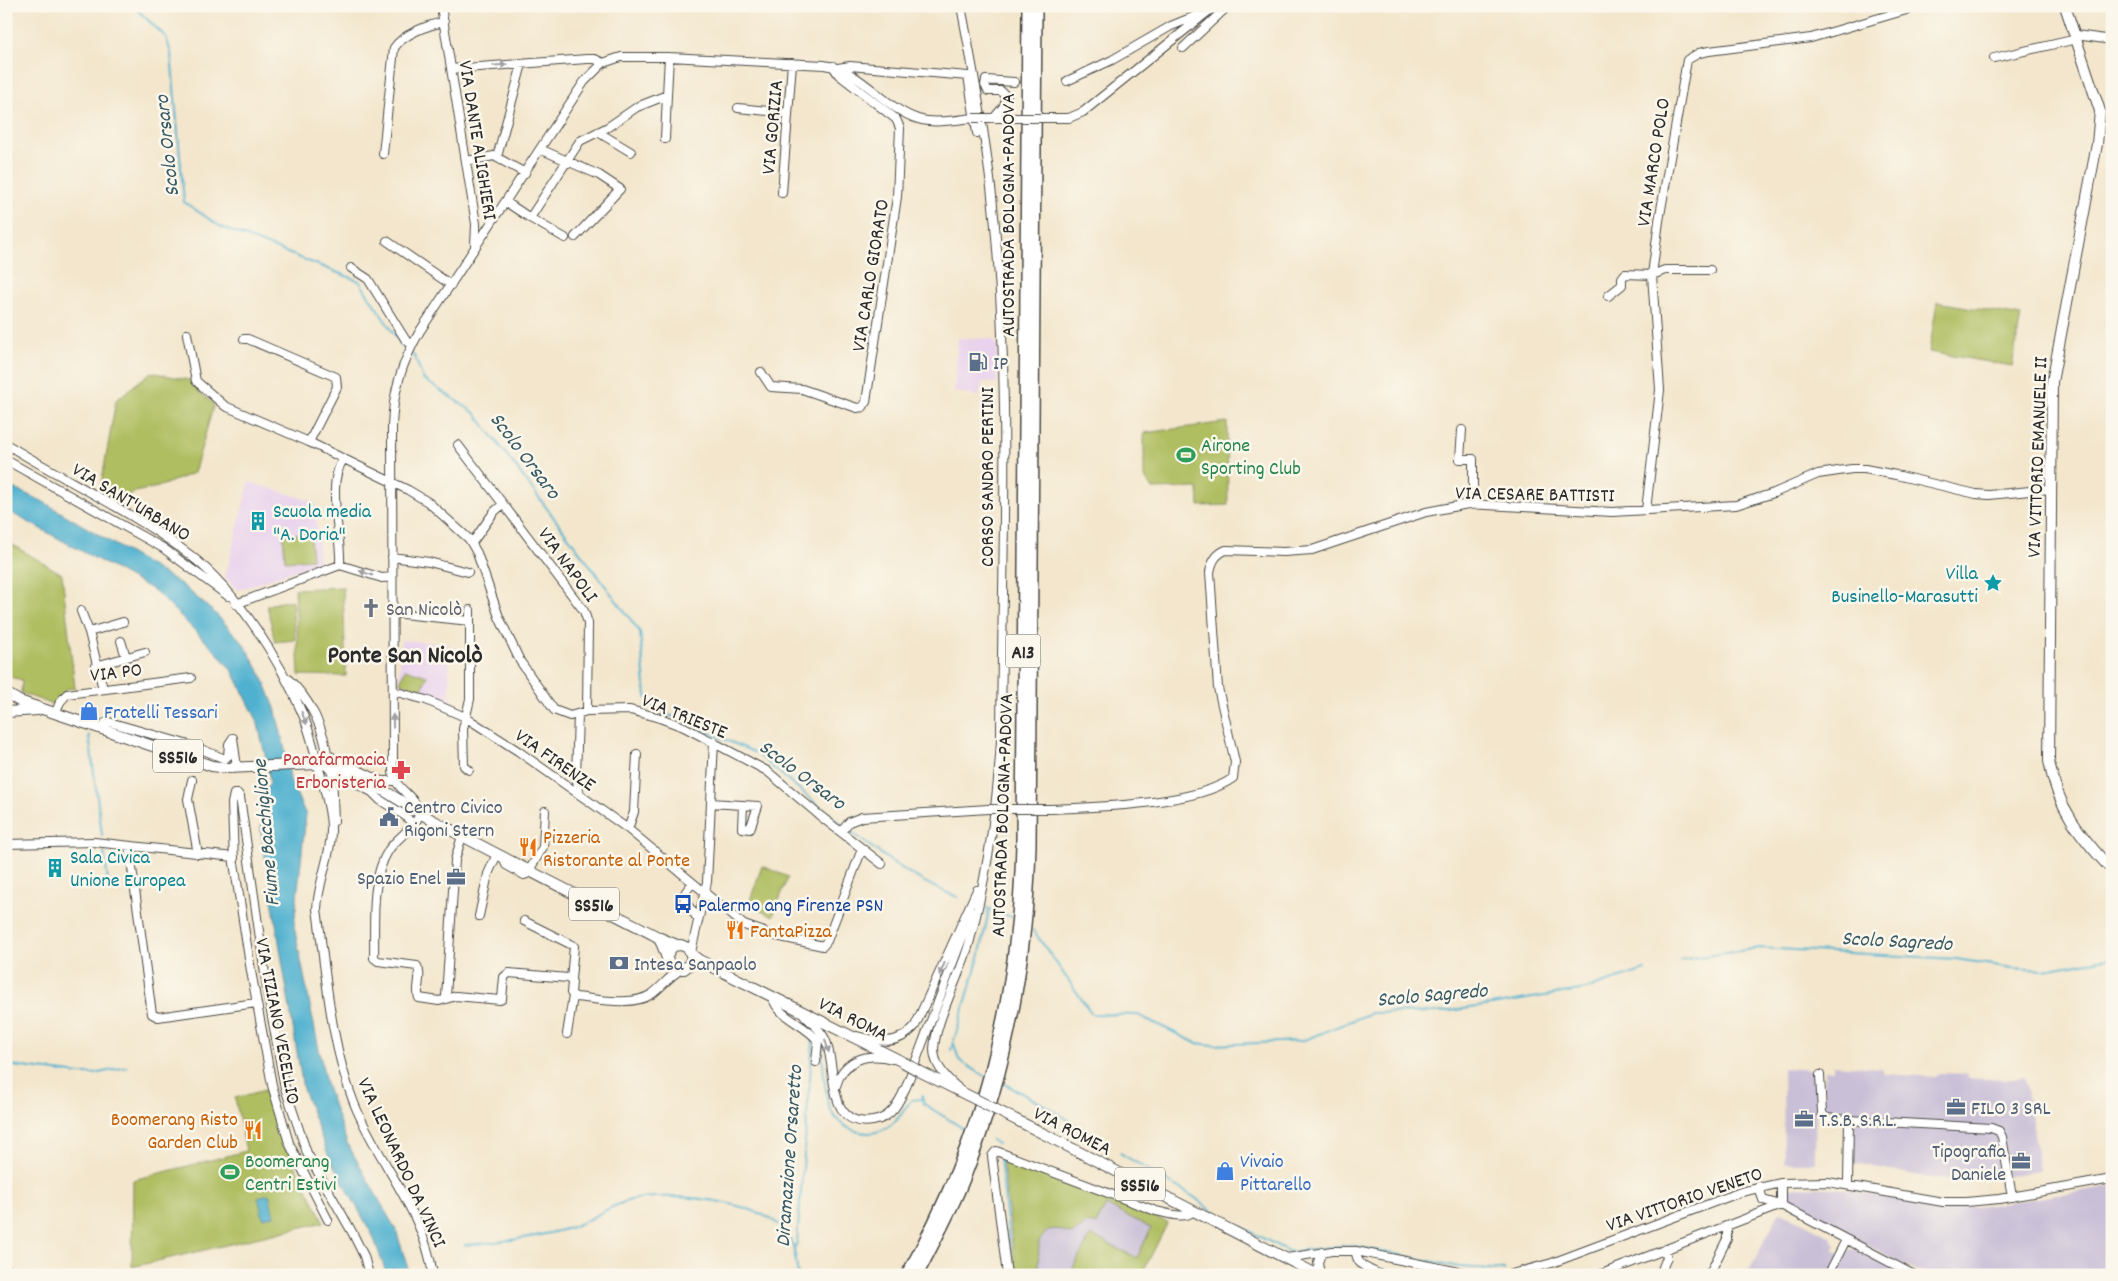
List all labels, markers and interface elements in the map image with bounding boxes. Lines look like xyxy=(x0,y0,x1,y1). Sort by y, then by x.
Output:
street label: VIA DANTE ALIGHIERI xyxy=(450,59,502,222)
one-way arrow xyxy=(493,61,509,69)
street label: VIA GORIZIA xyxy=(756,79,792,176)
water label: Scolo Orsaro xyxy=(149,92,189,198)
street label: AUTOSTRADA BOLOGNA-PADOVA xyxy=(996,93,1024,337)
street label: VIA MARCO POLO xyxy=(1631,96,1679,229)
street label: VIA CARLO GIORATO xyxy=(846,197,898,354)
fuel station icon: IP xyxy=(967,351,989,373)
place label: IP xyxy=(993,351,1008,379)
street label: VIA VITTORIO EMANUELE II xyxy=(2021,356,2057,558)
street label: CORSO SANDRO PERTINI xyxy=(975,387,1003,567)
water label: Scolo Orsaro xyxy=(481,407,567,508)
place label: Airone Sporting Club xyxy=(1201,433,1301,484)
sports icon: Airone Sporting Club xyxy=(1175,444,1197,466)
street label: VIA SANT'URBANO xyxy=(66,457,195,550)
street label: VIA CESARE BATTISTI xyxy=(1455,481,1615,511)
place label: Scuola media "A. Doria" xyxy=(273,499,372,550)
building icon: Scuola media "A. Doria" xyxy=(247,510,269,532)
street label: VIA NAPOLI xyxy=(530,522,603,609)
place label: Villa Businello-Marasutti xyxy=(1831,561,1979,612)
one-way arrow xyxy=(358,569,373,577)
place icon: Villa Businello-Marasutti xyxy=(1982,572,2004,594)
church icon: San Nicolò xyxy=(360,597,382,619)
place label: San Nicolò xyxy=(386,597,462,625)
road number: A13 xyxy=(1006,634,1040,668)
district label: Ponte San Nicolò xyxy=(327,639,483,675)
street label: VIA PO xyxy=(89,657,144,691)
street label: VIA TRIESTE xyxy=(637,688,731,748)
street label: AUTOSTRADA BOLOGNA-PADOVA xyxy=(986,693,1022,938)
shop icon: Fratelli Tessari xyxy=(78,700,100,722)
place label: Fratelli Tessari xyxy=(104,700,218,728)
one-way arrow xyxy=(300,711,308,726)
one-way arrow xyxy=(389,713,397,729)
street label: VIA FIRENZE xyxy=(508,723,600,800)
water label: Scolo Orsaro xyxy=(751,734,852,820)
road number: SS516 xyxy=(153,739,203,772)
place label: Parafarmacia Erboristeria xyxy=(283,747,387,798)
water label: Fiume Bacchiglione xyxy=(246,756,289,907)
pharmacy icon: Parafarmacia Erboristeria xyxy=(390,759,412,781)
place label: Centro Civico Rigoni Stern xyxy=(404,795,503,846)
public building icon: Centro Civico Rigoni Stern xyxy=(378,806,400,828)
place label: Pizzeria Ristorante al Ponte xyxy=(543,825,690,876)
restaurant icon: Pizzeria Ristorante al Ponte xyxy=(517,836,539,858)
place label: Sala Civica Unione Europea xyxy=(70,845,186,896)
building icon: Sala Civica Unione Europea xyxy=(44,857,66,879)
place label: Spazio Enel xyxy=(357,866,441,894)
office icon: Spazio Enel xyxy=(445,866,467,888)
road number: SS516 xyxy=(569,888,619,921)
bus stop icon: Palermo ang Firenze PSN xyxy=(672,893,694,915)
place label: Palermo ang Firenze PSN xyxy=(698,893,883,921)
restaurant icon: FantaPizza xyxy=(724,919,746,941)
place label: FantaPizza xyxy=(750,919,832,947)
water label: Scolo Sagredo xyxy=(1841,925,1955,961)
street label: VIA TIZIANO VECELLIO xyxy=(246,936,306,1107)
bank icon: Intesa Sanpaolo xyxy=(608,952,630,974)
place label: Intesa Sanpaolo xyxy=(634,952,757,980)
one-way arrow xyxy=(937,962,945,976)
water label: Scolo Sagredo xyxy=(1376,977,1490,1017)
street label: VIA ROMA xyxy=(813,991,893,1050)
one-way arrow xyxy=(823,1038,831,1053)
water label: Diramazione Orsaretto xyxy=(770,1063,812,1248)
street label: VIA LEONARDO DA VINCI xyxy=(349,1074,452,1253)
office icon: FILO 3 SRL xyxy=(1945,1096,1967,1118)
place label: FILO 3 SRL xyxy=(1971,1096,2051,1124)
street label: VIA ROMEA xyxy=(1028,1101,1116,1164)
place label: Boomerang Risto Garden Club xyxy=(111,1107,238,1158)
office icon: T.S.B. S.R.L. xyxy=(1793,1108,1815,1130)
place label: T.S.B. S.R.L. xyxy=(1819,1108,1897,1136)
restaurant icon: Boomerang Risto Garden Club xyxy=(242,1119,264,1141)
place label: Tipografia Daniele xyxy=(1932,1139,2007,1190)
place label: Boomerang Centri Estivi xyxy=(245,1149,337,1200)
place label: Vivaio Pittarello xyxy=(1240,1149,1312,1200)
office icon: Tipografia Daniele xyxy=(2010,1150,2032,1172)
shop icon: Vivaio Pittarello xyxy=(1214,1160,1236,1182)
sports icon: Boomerang Centri Estivi xyxy=(219,1161,241,1183)
street label: VIA VITTORIO VENETO xyxy=(1603,1161,1767,1241)
road number: SS516 xyxy=(1115,1168,1165,1200)

